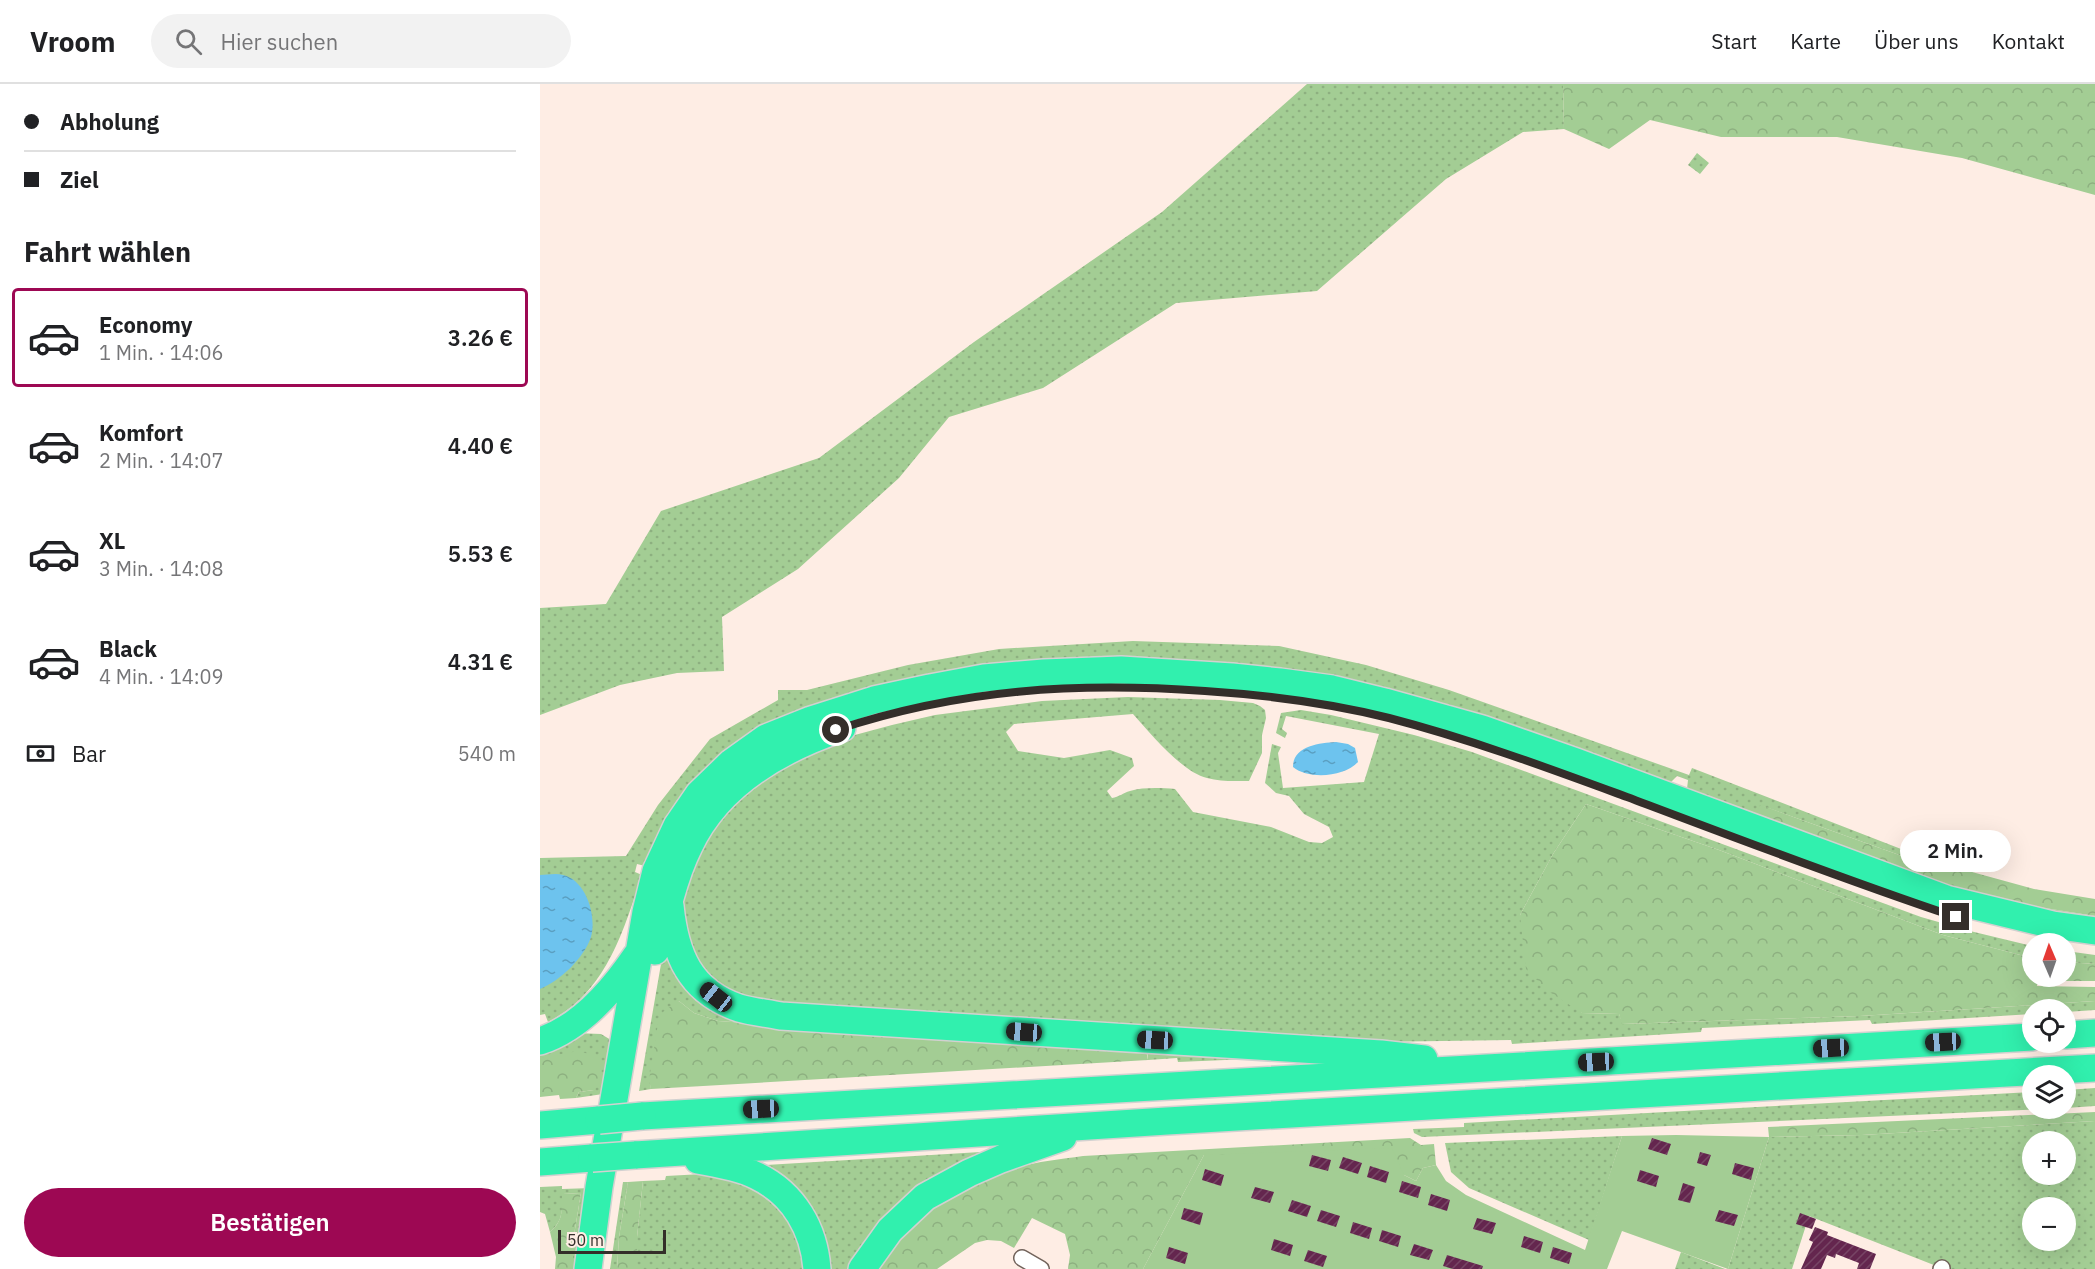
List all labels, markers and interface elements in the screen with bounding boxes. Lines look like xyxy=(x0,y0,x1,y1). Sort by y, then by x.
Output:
search box xyxy=(151,14,571,68)
text: Vroom xyxy=(30,23,115,60)
icon: search xyxy=(172,25,205,58)
text: Hier suchen xyxy=(220,27,338,56)
text: Start xyxy=(1711,27,1757,55)
text: Karte xyxy=(1790,27,1841,55)
text: Über uns xyxy=(1874,27,1959,55)
text: Kontakt xyxy=(1992,27,2065,55)
text: Abholung xyxy=(60,107,159,136)
text: Ziel xyxy=(60,165,99,194)
text: Fahrt wählen xyxy=(24,234,191,269)
text: Economy xyxy=(99,310,193,339)
icon: car xyxy=(27,311,81,365)
text: 3.26 € xyxy=(448,323,513,352)
text: 1 Min. · 14:06 xyxy=(99,339,224,366)
text: Komfort xyxy=(99,418,184,447)
icon: car xyxy=(27,419,81,473)
text: 4.40 € xyxy=(448,431,513,460)
text: 2 Min. · 14:07 xyxy=(99,447,224,474)
text: XL xyxy=(99,526,125,555)
icon: car xyxy=(27,527,81,581)
text: 5.53 € xyxy=(448,539,513,568)
text: 3 Min. · 14:08 xyxy=(99,555,224,582)
text: Black xyxy=(99,634,157,663)
icon: car xyxy=(27,635,81,689)
text: 4.31 € xyxy=(448,647,513,676)
text: 4 Min. · 14:09 xyxy=(99,663,224,690)
route start xyxy=(822,716,849,743)
icon: cash xyxy=(24,737,57,770)
text: Bar xyxy=(72,739,106,768)
text: 540 m xyxy=(458,740,516,767)
callout: 2 Min. xyxy=(1900,830,2012,872)
text: 2 Min. xyxy=(1927,837,1984,864)
route end xyxy=(1942,903,1969,930)
north arrow xyxy=(2022,933,2076,987)
map controls xyxy=(2022,933,2076,1251)
car xyxy=(696,979,736,1015)
button: locate xyxy=(2022,999,2076,1053)
car xyxy=(1005,1022,1043,1042)
car xyxy=(1137,1030,1173,1050)
car xyxy=(1925,1032,1961,1052)
car xyxy=(1813,1038,1849,1058)
car xyxy=(1578,1052,1614,1072)
button: layers xyxy=(2022,1065,2076,1119)
car xyxy=(743,1099,779,1119)
button: + xyxy=(2022,1131,2076,1185)
button: Bestätigen xyxy=(24,1188,516,1257)
button: − xyxy=(2022,1197,2076,1251)
scale bar xyxy=(558,1227,666,1254)
text: 50 m xyxy=(567,1230,604,1250)

